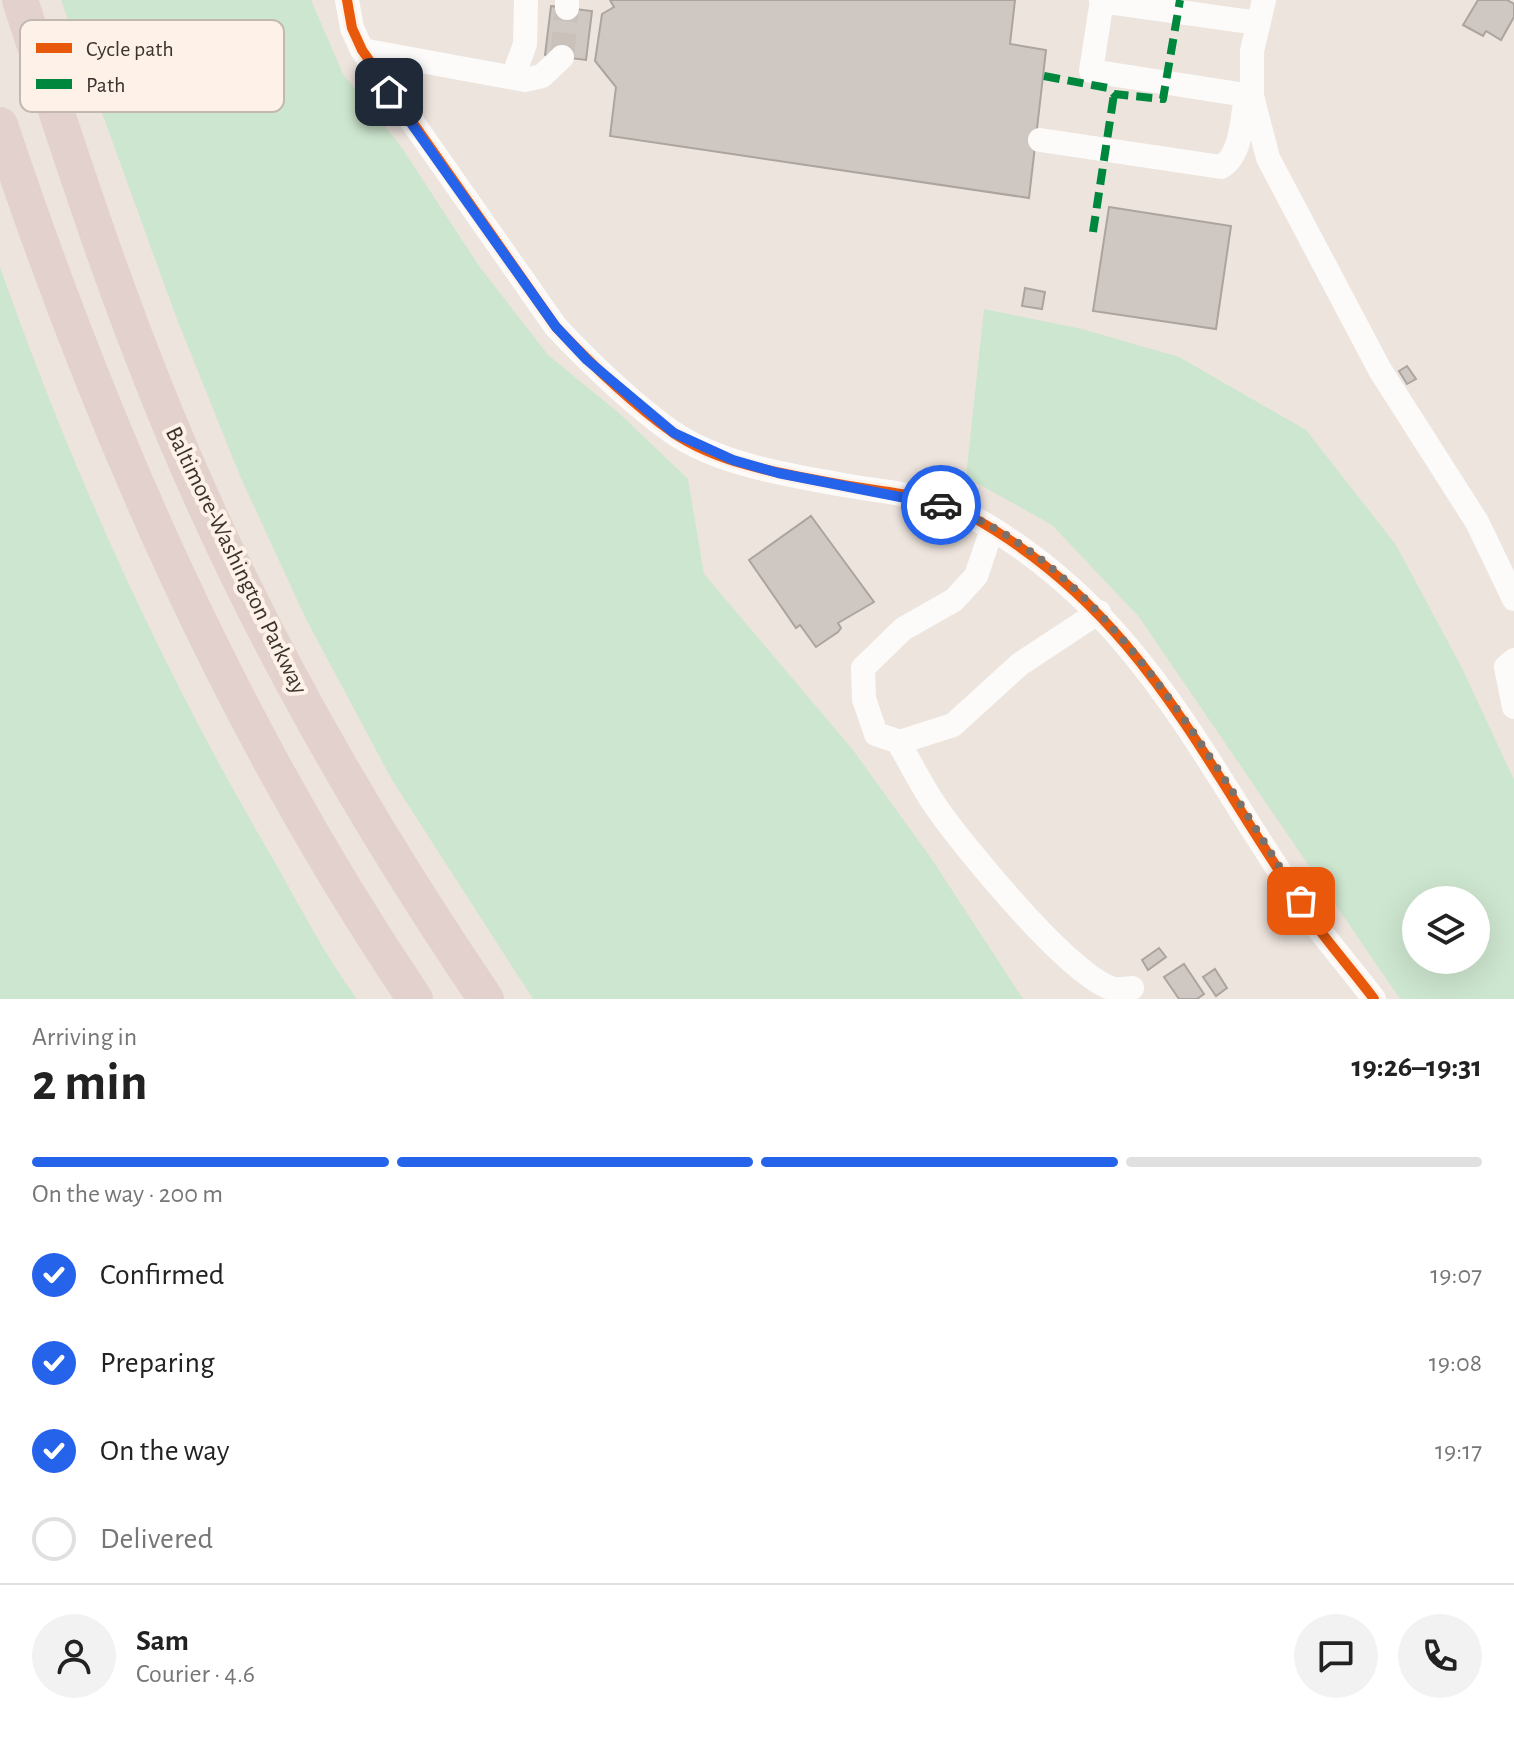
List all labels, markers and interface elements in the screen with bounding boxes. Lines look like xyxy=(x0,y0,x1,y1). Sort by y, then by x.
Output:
legend xyxy=(20,20,284,112)
text: Cycle path xyxy=(86,38,174,60)
pin xyxy=(355,58,423,126)
icon: home xyxy=(367,70,411,114)
text: Path xyxy=(86,74,126,96)
street label: Baltimore-Washington Parkway xyxy=(161,423,311,698)
courier xyxy=(901,465,981,545)
icon: car xyxy=(919,483,963,527)
pin xyxy=(1267,867,1335,935)
icon: bag xyxy=(1279,879,1323,923)
map controls xyxy=(1402,886,1490,974)
button: layers xyxy=(1402,886,1490,974)
text: Arriving in xyxy=(32,1024,137,1050)
text: 19:26–19:31 xyxy=(1352,1052,1482,1082)
text: 2 min xyxy=(32,1057,147,1109)
text: On the way · 200 m xyxy=(32,1181,223,1207)
icon: check xyxy=(32,1253,76,1297)
text: Confirmed xyxy=(100,1260,224,1290)
text: 19:07 xyxy=(1430,1262,1482,1288)
icon: check xyxy=(32,1341,76,1385)
text: Preparing xyxy=(100,1348,215,1378)
text: 19:08 xyxy=(1429,1350,1482,1376)
icon: check xyxy=(32,1429,76,1473)
text: On the way xyxy=(100,1436,229,1466)
text: 19:17 xyxy=(1435,1438,1482,1464)
text: Delivered xyxy=(100,1524,213,1554)
button: person xyxy=(32,1614,116,1698)
button: chat xyxy=(1294,1614,1378,1698)
button: phone xyxy=(1398,1614,1482,1698)
text: Sam xyxy=(136,1626,189,1656)
text: Courier · 4.6 xyxy=(136,1661,255,1687)

